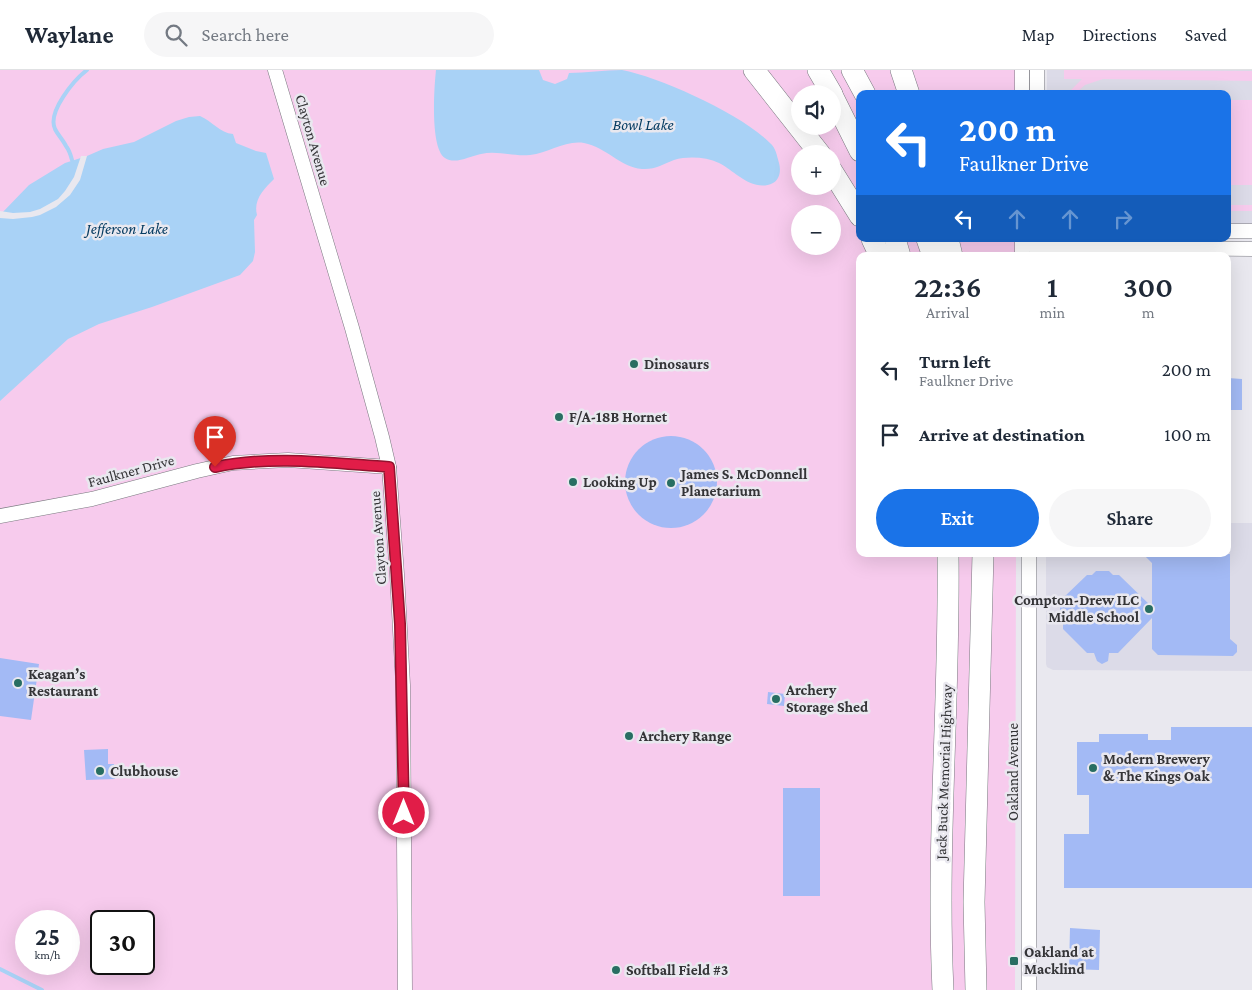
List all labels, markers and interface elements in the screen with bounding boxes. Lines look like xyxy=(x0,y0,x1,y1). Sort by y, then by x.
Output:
search box xyxy=(144,12,494,57)
text: Waylane xyxy=(25,21,114,48)
icon: search xyxy=(162,21,190,49)
text: Search here xyxy=(202,24,289,45)
text: Map xyxy=(1022,25,1054,45)
text: Directions xyxy=(1082,25,1157,45)
text: Saved xyxy=(1185,25,1227,45)
map controls xyxy=(791,85,841,255)
button: sound xyxy=(791,85,841,135)
street label: Clayton Avenue xyxy=(291,93,334,188)
icon: left xyxy=(876,110,941,175)
text: 200 m xyxy=(959,110,1056,149)
water label: Bowl Lake xyxy=(612,116,674,133)
button: + xyxy=(791,145,841,195)
text: Faulkner Drive xyxy=(959,151,1089,176)
button: − xyxy=(791,205,841,255)
icon: left xyxy=(950,205,978,233)
icon: ahead xyxy=(1003,205,1031,233)
icon: ahead xyxy=(1056,205,1084,233)
icon: right xyxy=(1109,205,1137,233)
water label: Jefferson Lake xyxy=(83,220,168,238)
text: 22:36 xyxy=(914,270,982,303)
text: 1 xyxy=(1047,270,1058,303)
text: 300 xyxy=(1123,270,1173,303)
text: Arrival xyxy=(926,304,970,321)
text: min xyxy=(1040,304,1065,321)
text: m xyxy=(1142,304,1155,321)
text: Turn left xyxy=(919,351,991,372)
place label: Dinosaurs xyxy=(644,356,709,372)
icon: left xyxy=(876,356,904,384)
marker: Dinosaurs xyxy=(628,358,640,370)
text: 200 m xyxy=(1162,359,1211,380)
text: Faulkner Drive xyxy=(919,372,1013,389)
place label: F/A-18B Hornet xyxy=(569,409,668,425)
marker: F/A-18B Hornet xyxy=(553,411,565,423)
pin xyxy=(194,416,236,467)
icon: arrive xyxy=(876,421,904,449)
icon: arrive xyxy=(201,423,229,451)
text: Arrive at destination xyxy=(919,424,1085,445)
text: 100 m xyxy=(1164,424,1211,445)
street label: Faulkner Drive xyxy=(86,452,176,490)
place label: James S. McDonnell Planetarium xyxy=(679,466,808,499)
place label: Looking Up xyxy=(583,474,657,490)
marker: Looking Up xyxy=(567,476,579,488)
marker: James S. McDonnell Planetarium xyxy=(665,477,677,489)
button: Exit xyxy=(876,489,1039,547)
button: Share xyxy=(1049,489,1211,547)
street label: Clayton Avenue xyxy=(367,490,390,585)
place label: Compton-Drew ILC Middle School xyxy=(1014,592,1140,625)
marker: Compton-Drew ILC Middle School xyxy=(1143,603,1155,615)
place label: Keagan’s Restaurant xyxy=(28,666,99,699)
marker: Keagan’s Restaurant xyxy=(12,677,24,689)
place label: Archery Storage Shed xyxy=(785,682,869,715)
street label: Jack Buck Memorial Highway xyxy=(933,684,956,862)
marker: Archery Storage Shed xyxy=(770,693,782,705)
street label: Oakland Avenue xyxy=(1005,723,1021,821)
place label: Archery Range xyxy=(638,728,731,744)
marker: Archery Range xyxy=(623,730,635,742)
place label: Modern Brewery & The Kings Oak xyxy=(1103,751,1211,784)
marker: Modern Brewery & The Kings Oak xyxy=(1087,762,1099,774)
place label: Clubhouse xyxy=(110,763,178,779)
marker: Clubhouse xyxy=(94,765,106,777)
position arrow xyxy=(377,786,429,838)
speed limit sign: 30 xyxy=(90,910,155,975)
text: 25 xyxy=(35,923,60,950)
place label: Oakland at Macklind xyxy=(1024,944,1094,977)
text: km/h xyxy=(35,948,60,962)
marker: Oakland at Macklind xyxy=(1008,955,1020,967)
place label: Softball Field #3 xyxy=(626,962,728,978)
marker: Softball Field #3 xyxy=(610,964,622,976)

